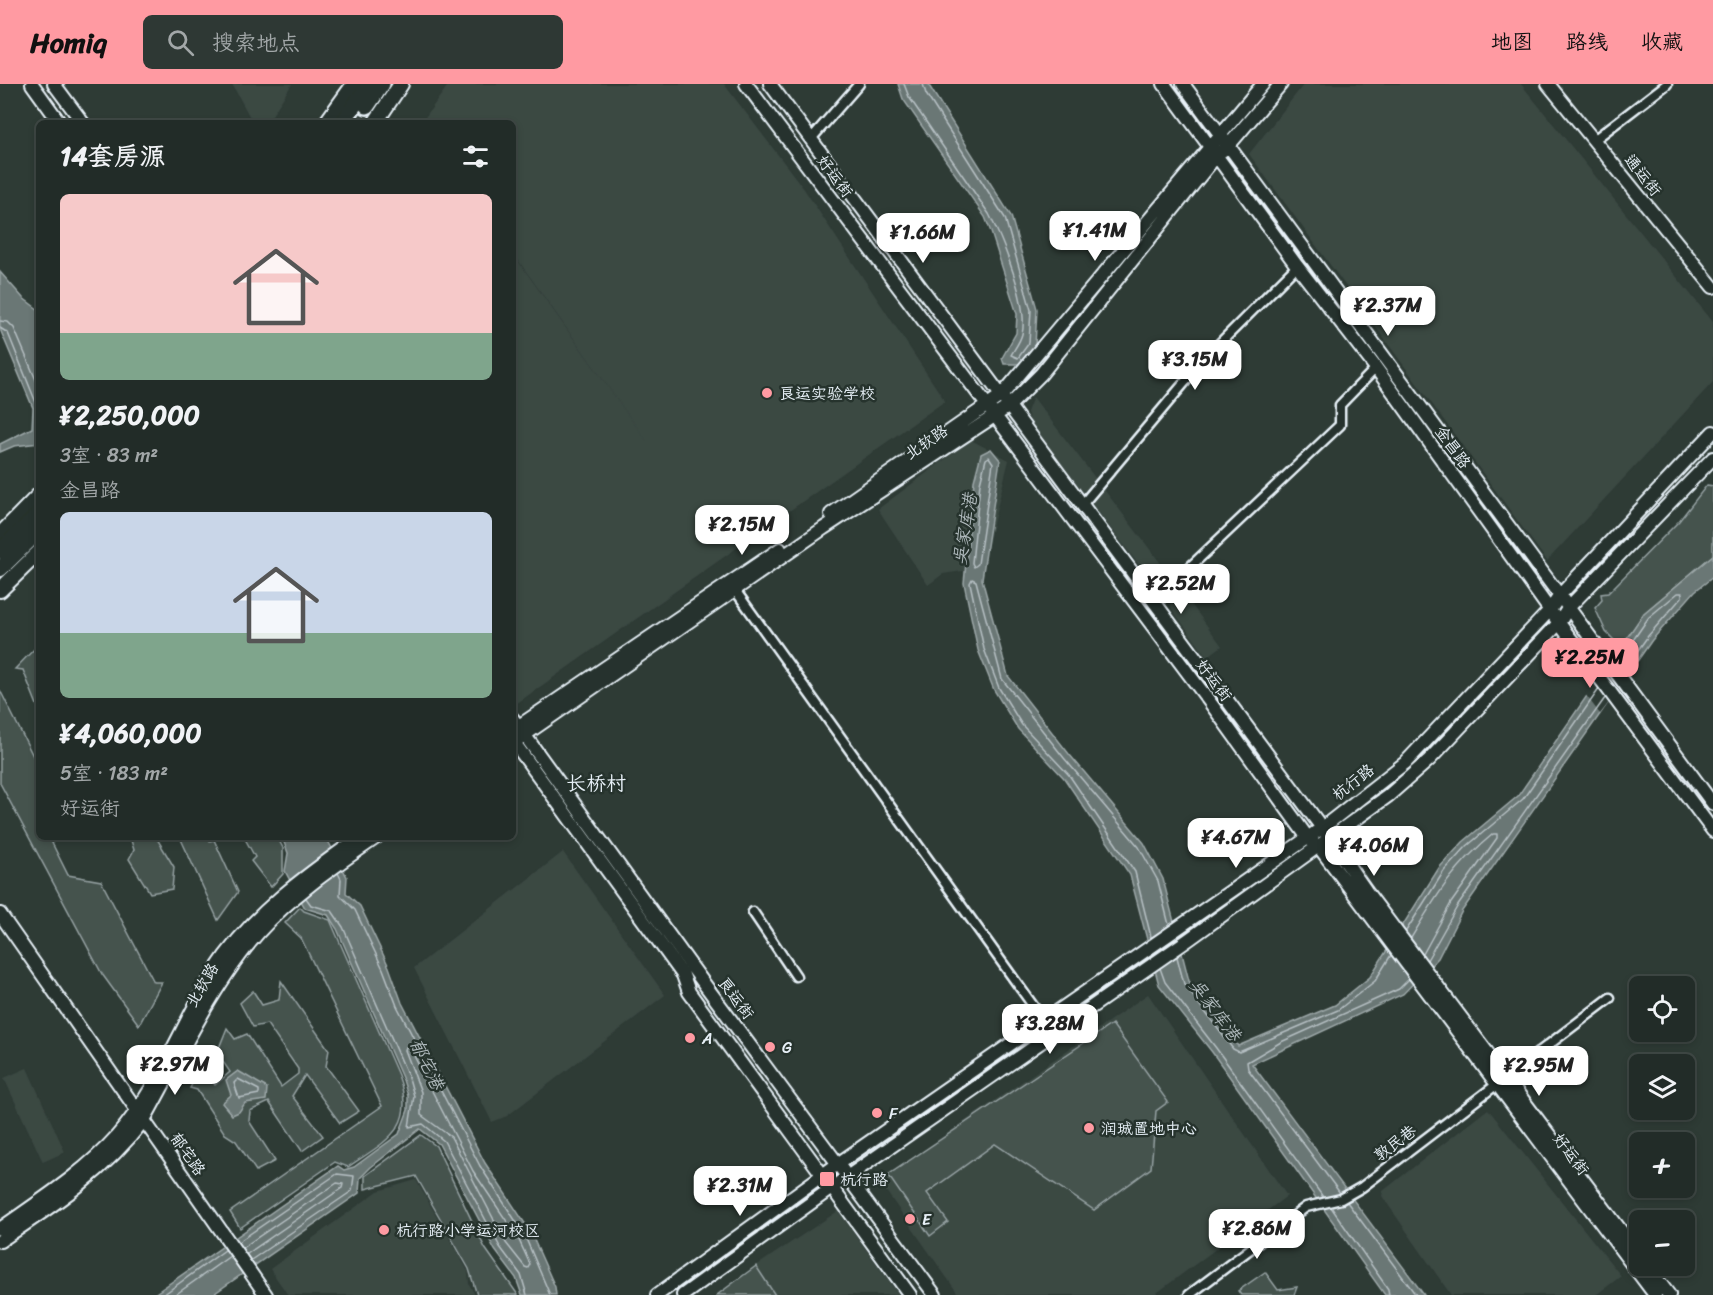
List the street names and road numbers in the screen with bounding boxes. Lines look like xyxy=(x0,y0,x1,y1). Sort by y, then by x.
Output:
street label: 通运街 xyxy=(1617,147,1669,203)
street label: 好运街 xyxy=(809,148,861,204)
street label: 北软路 xyxy=(898,417,954,467)
street label: 金昌路 xyxy=(1427,419,1479,475)
street label: 好运街 xyxy=(1188,652,1240,708)
street label: 杭行路 xyxy=(1325,756,1381,808)
street label: 北软路 xyxy=(177,957,227,1013)
street label: 良运街 xyxy=(710,970,762,1026)
street label: 敦民巷 xyxy=(1367,1117,1423,1169)
street label: 郁宅路 xyxy=(162,1126,214,1182)
street label: 好运街 xyxy=(1545,1126,1597,1182)

